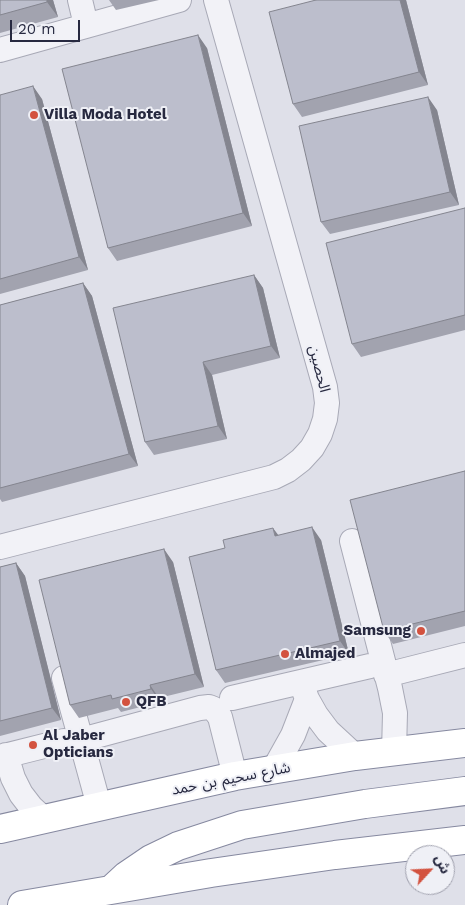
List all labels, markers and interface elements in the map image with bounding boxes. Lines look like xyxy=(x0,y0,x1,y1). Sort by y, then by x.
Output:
scale bar xyxy=(12,10,82,42)
text: 20 m xyxy=(18,20,56,38)
place label: Villa Moda Hotel xyxy=(44,106,167,124)
marker: Villa Moda Hotel xyxy=(28,109,40,121)
street label: الحصين xyxy=(304,344,334,394)
place label: Samsung xyxy=(344,622,411,640)
marker: Samsung xyxy=(415,625,427,637)
place label: Almajed xyxy=(295,645,355,663)
marker: Almajed xyxy=(279,648,291,660)
place label: QFB xyxy=(136,693,166,711)
marker: QFB xyxy=(120,696,132,708)
place label: Al Jaber Opticians xyxy=(43,727,113,762)
marker: Al Jaber Opticians xyxy=(27,739,39,751)
street label: شارع سحيم بن حمد xyxy=(170,759,292,799)
north arrow xyxy=(405,845,455,895)
text: ش xyxy=(431,852,454,876)

